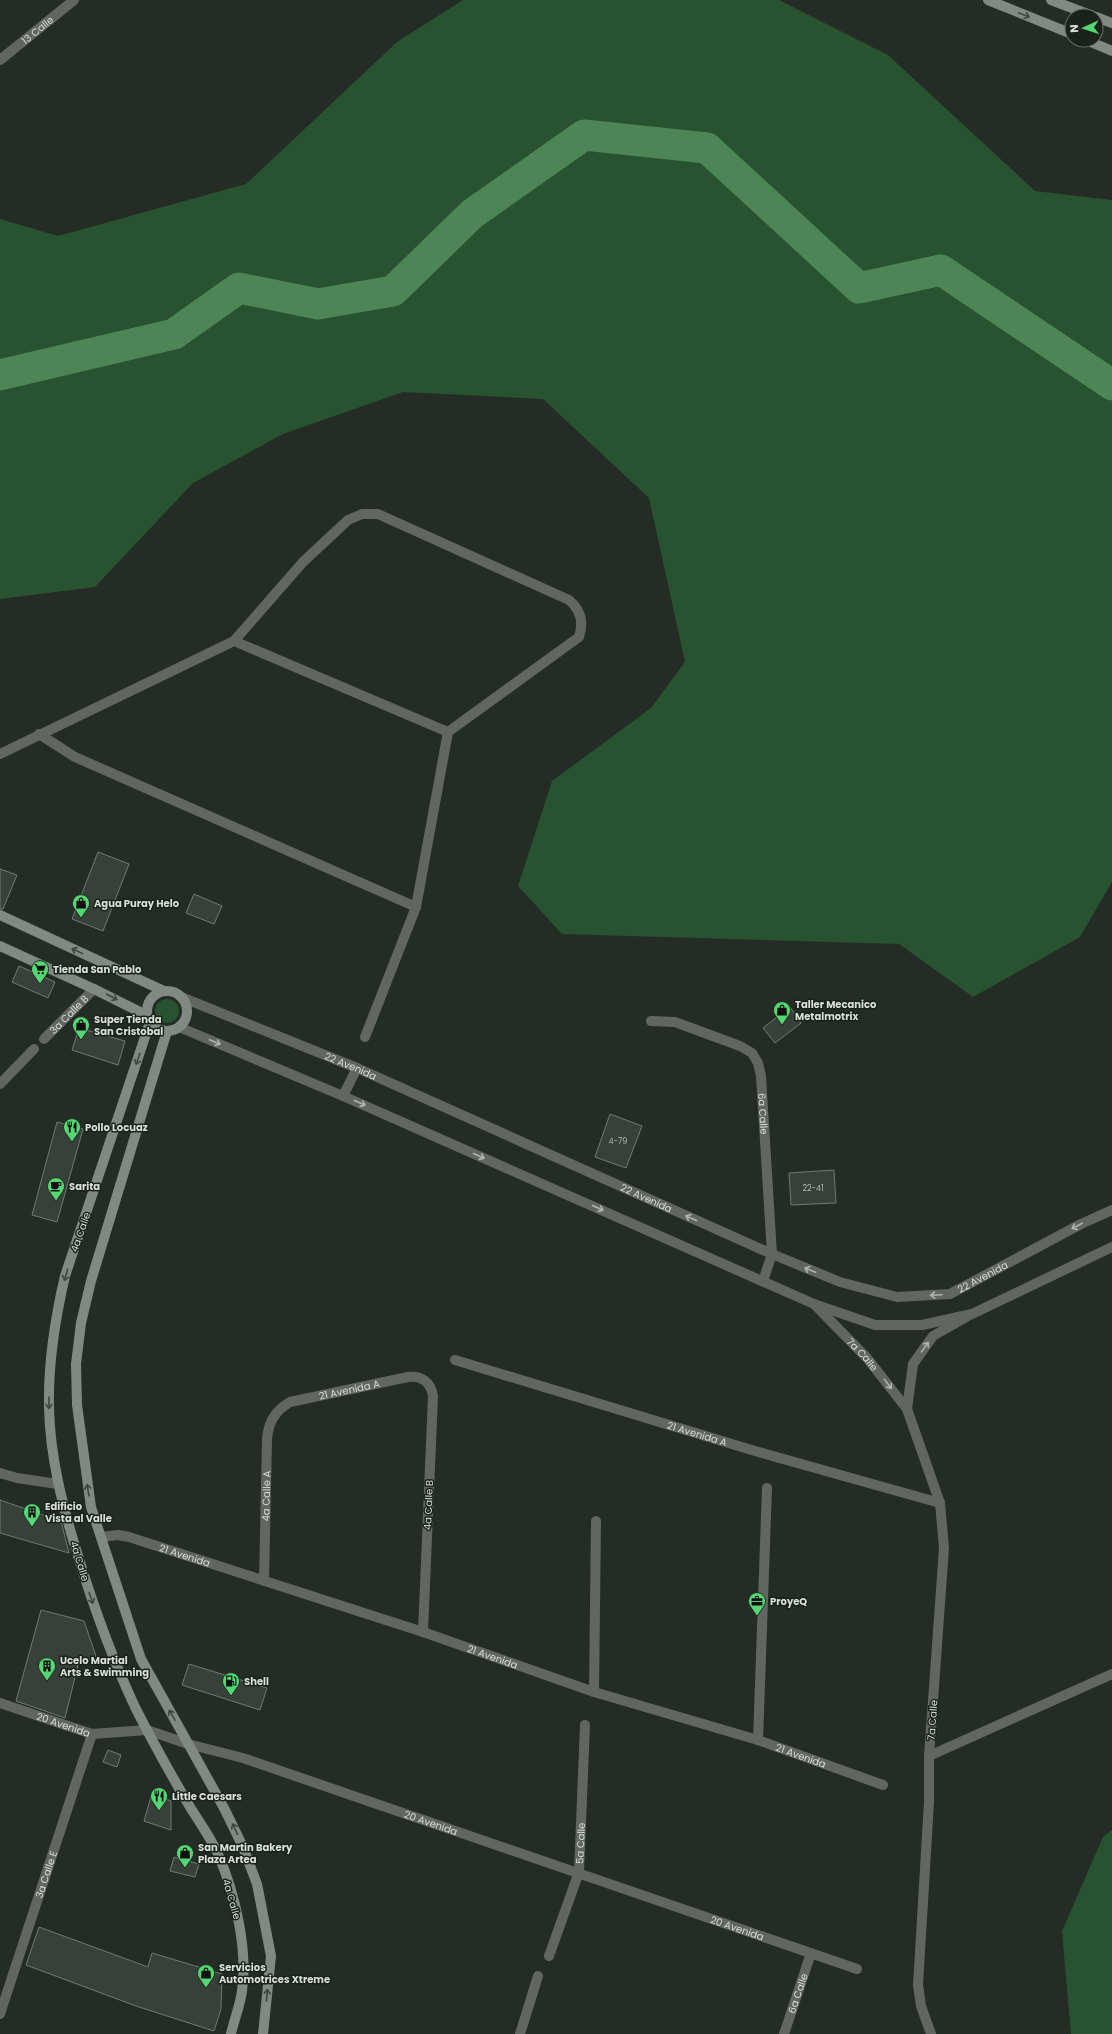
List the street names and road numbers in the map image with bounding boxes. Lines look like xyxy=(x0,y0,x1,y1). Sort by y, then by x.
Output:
street label: 13 Calle xyxy=(18,13,57,48)
street label: 3a Calle B xyxy=(46,992,92,1038)
street label: 22 Avenida xyxy=(322,1049,379,1084)
street label: 6a Calle xyxy=(754,1093,772,1135)
street label: 22 Avenida xyxy=(618,1180,675,1216)
street label: 4a Calle xyxy=(67,1210,94,1254)
street label: 22 Avenida xyxy=(955,1257,1011,1297)
street label: 7a Calle xyxy=(843,1335,882,1374)
street label: 21 Avenida A xyxy=(317,1376,381,1404)
street label: 21 Avenida A xyxy=(665,1418,729,1450)
street label: 4a Calle A xyxy=(258,1470,274,1522)
street label: 4a Calle B xyxy=(420,1480,437,1530)
street label: 4a Calle xyxy=(66,1539,93,1583)
street label: 21 Avenida xyxy=(157,1540,212,1571)
street label: 21 Avenida xyxy=(465,1641,520,1673)
street label: 7a Calle xyxy=(924,1699,941,1741)
street label: 20 Avenida xyxy=(35,1709,92,1741)
street label: 21 Avenida xyxy=(773,1740,828,1772)
street label: 20 Avenida xyxy=(402,1807,460,1839)
street label: 5a Calle xyxy=(572,1822,589,1864)
street label: 3a Calle E xyxy=(32,1849,61,1900)
street label: 4a Calle xyxy=(219,1877,244,1921)
street label: 20 Avenida xyxy=(708,1912,766,1944)
street label: 6a Calle xyxy=(784,1971,812,2015)

